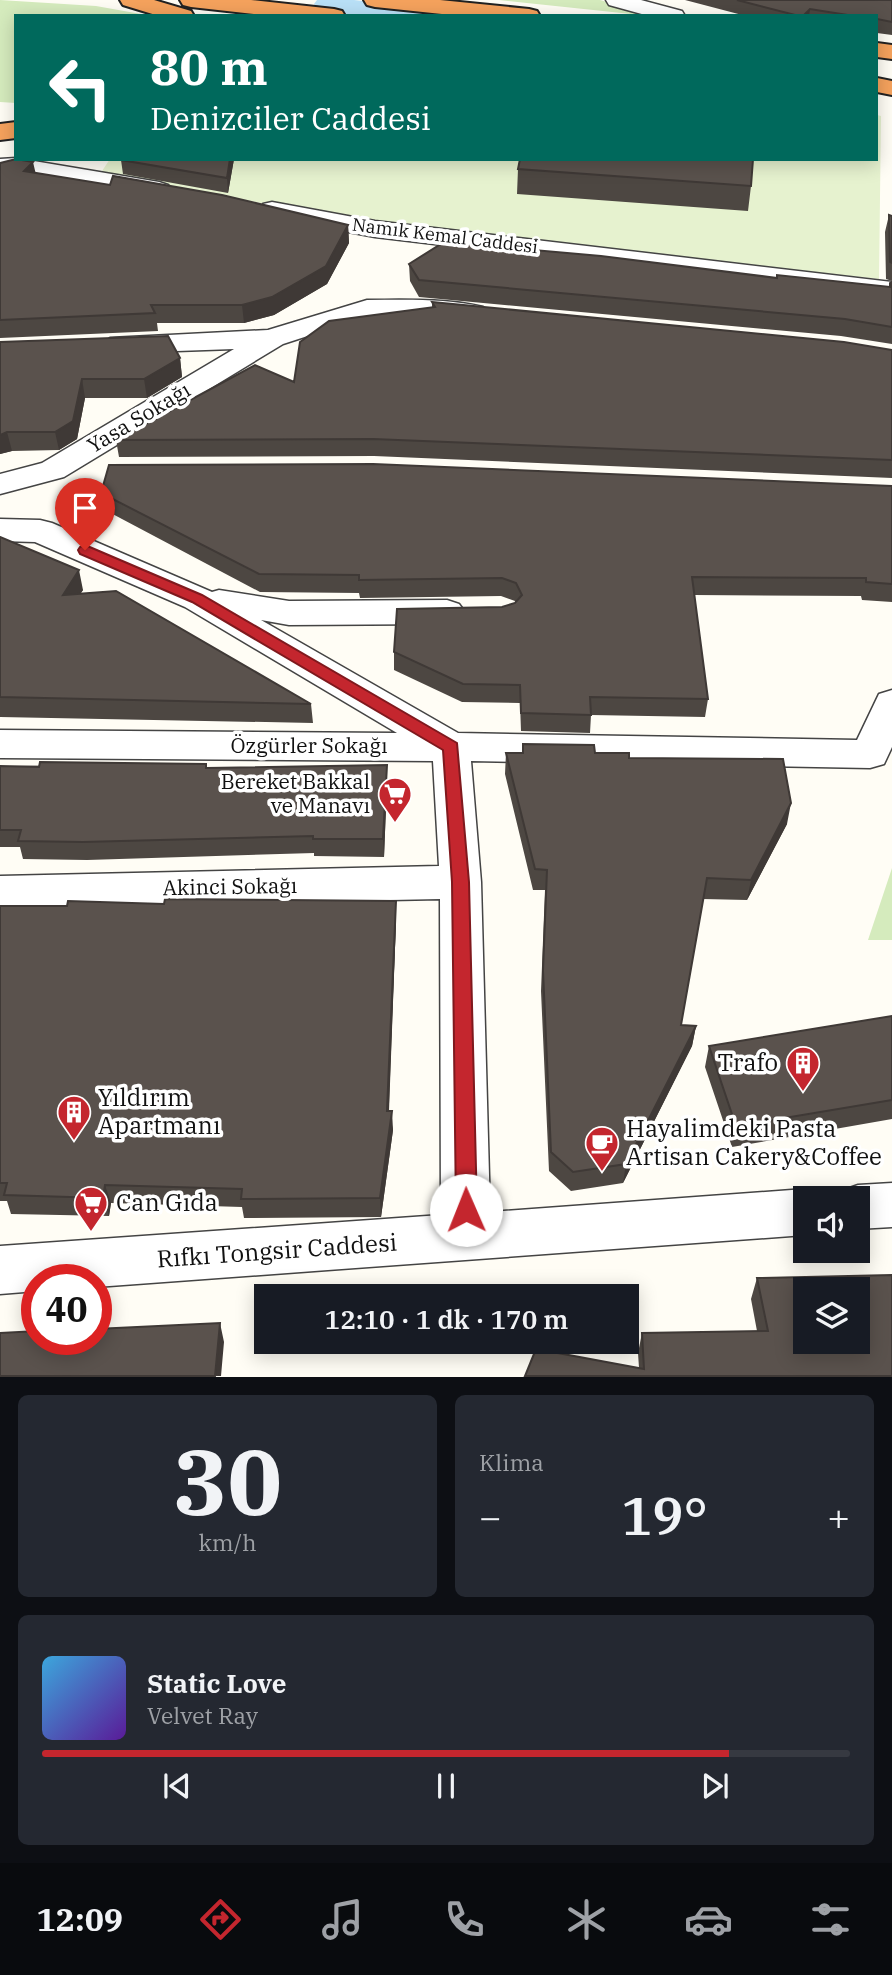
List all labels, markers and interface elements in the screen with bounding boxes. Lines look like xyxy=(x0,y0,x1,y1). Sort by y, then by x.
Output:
text: 80 m xyxy=(150,35,268,98)
icon: left xyxy=(35,42,126,133)
text: Denizciler Caddesi xyxy=(150,97,431,139)
street label: Namık Kemal Caddesi xyxy=(351,213,540,258)
street label: Yasa Sokağı xyxy=(82,375,195,459)
pin xyxy=(55,478,115,550)
icon: arrive xyxy=(66,489,104,527)
street label: Özgürler Sokağı xyxy=(230,731,388,759)
place label: Bereket Bakkal ve Manavı xyxy=(221,767,370,819)
supermarket icon: Bereket Bakkal ve Manavı xyxy=(376,775,414,824)
street label: Akinci Sokağı xyxy=(162,871,298,901)
building icon: Trafo xyxy=(784,1044,822,1093)
place label: Trafo xyxy=(717,1046,778,1078)
place label: Yıldırım Apartmanı xyxy=(98,1081,221,1141)
building icon: Yıldırım Apartmanı xyxy=(55,1093,93,1142)
place label: Hayalimdeki Pasta Artisan Cakery&Coffee xyxy=(626,1112,882,1172)
cafe icon: Hayalimdeki Pasta Artisan Cakery&Coffee xyxy=(583,1124,621,1173)
position arrow xyxy=(429,1173,503,1247)
supermarket icon: Can Gıda xyxy=(72,1184,110,1233)
place label: Can Gıda xyxy=(116,1186,218,1218)
map controls xyxy=(793,1186,870,1354)
button: sound xyxy=(793,1186,870,1263)
street label: Rıfkı Tongsir Caddesi xyxy=(156,1226,398,1274)
speed limit sign: 40 xyxy=(21,1264,112,1355)
button: layers xyxy=(793,1277,870,1354)
text: 12:10 · 1 dk · 170 m xyxy=(325,1302,568,1336)
text: 30 xyxy=(173,1422,282,1540)
text: Klima xyxy=(479,1447,544,1477)
text: 19° xyxy=(621,1482,708,1549)
text: − xyxy=(479,1492,502,1541)
text: + xyxy=(827,1492,850,1541)
text: km/h xyxy=(198,1527,257,1557)
text: Static Love xyxy=(147,1666,286,1700)
text: Velvet Ray xyxy=(147,1700,258,1730)
icon: previous xyxy=(158,1767,196,1805)
icon: pause xyxy=(427,1767,465,1805)
icon: next xyxy=(696,1767,734,1805)
icon: directions xyxy=(196,1895,245,1944)
icon: music xyxy=(318,1895,367,1944)
icon: phone xyxy=(440,1895,489,1944)
icon: climate xyxy=(562,1895,611,1944)
icon: car xyxy=(684,1895,733,1944)
icon: filters xyxy=(806,1895,855,1944)
text: 12:09 xyxy=(37,1898,123,1940)

